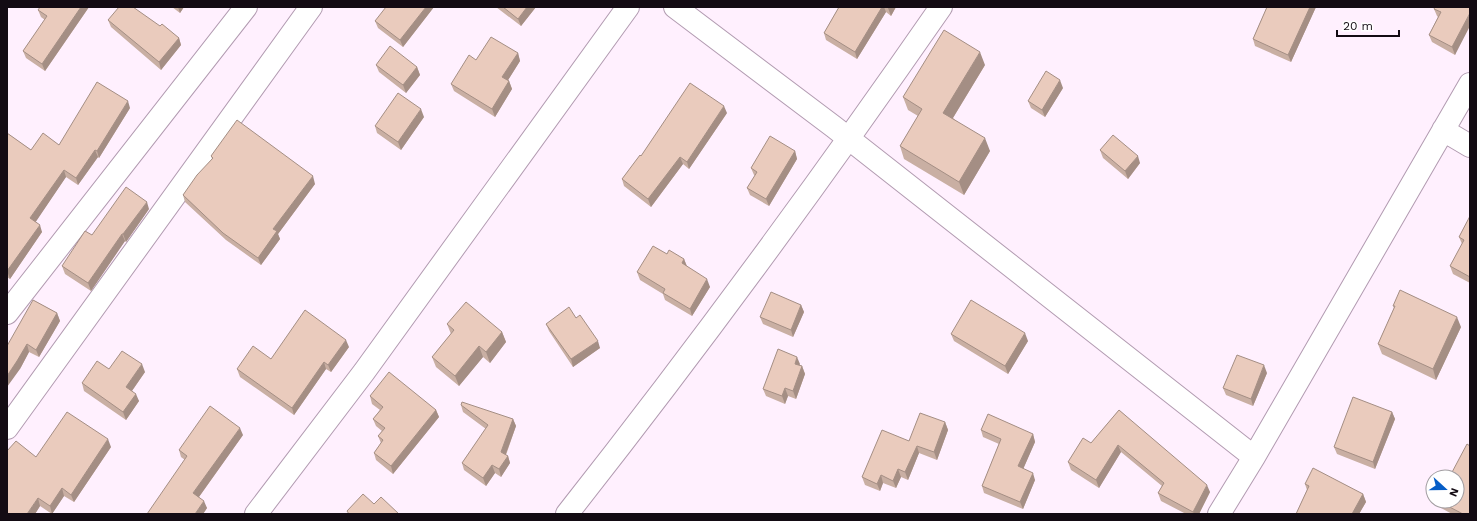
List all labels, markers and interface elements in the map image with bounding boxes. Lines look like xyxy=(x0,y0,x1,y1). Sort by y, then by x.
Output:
scale bar xyxy=(1337,12,1399,38)
text: 20 m xyxy=(1343,19,1373,33)
north arrow xyxy=(1425,469,1465,509)
text: N xyxy=(1446,486,1461,499)

